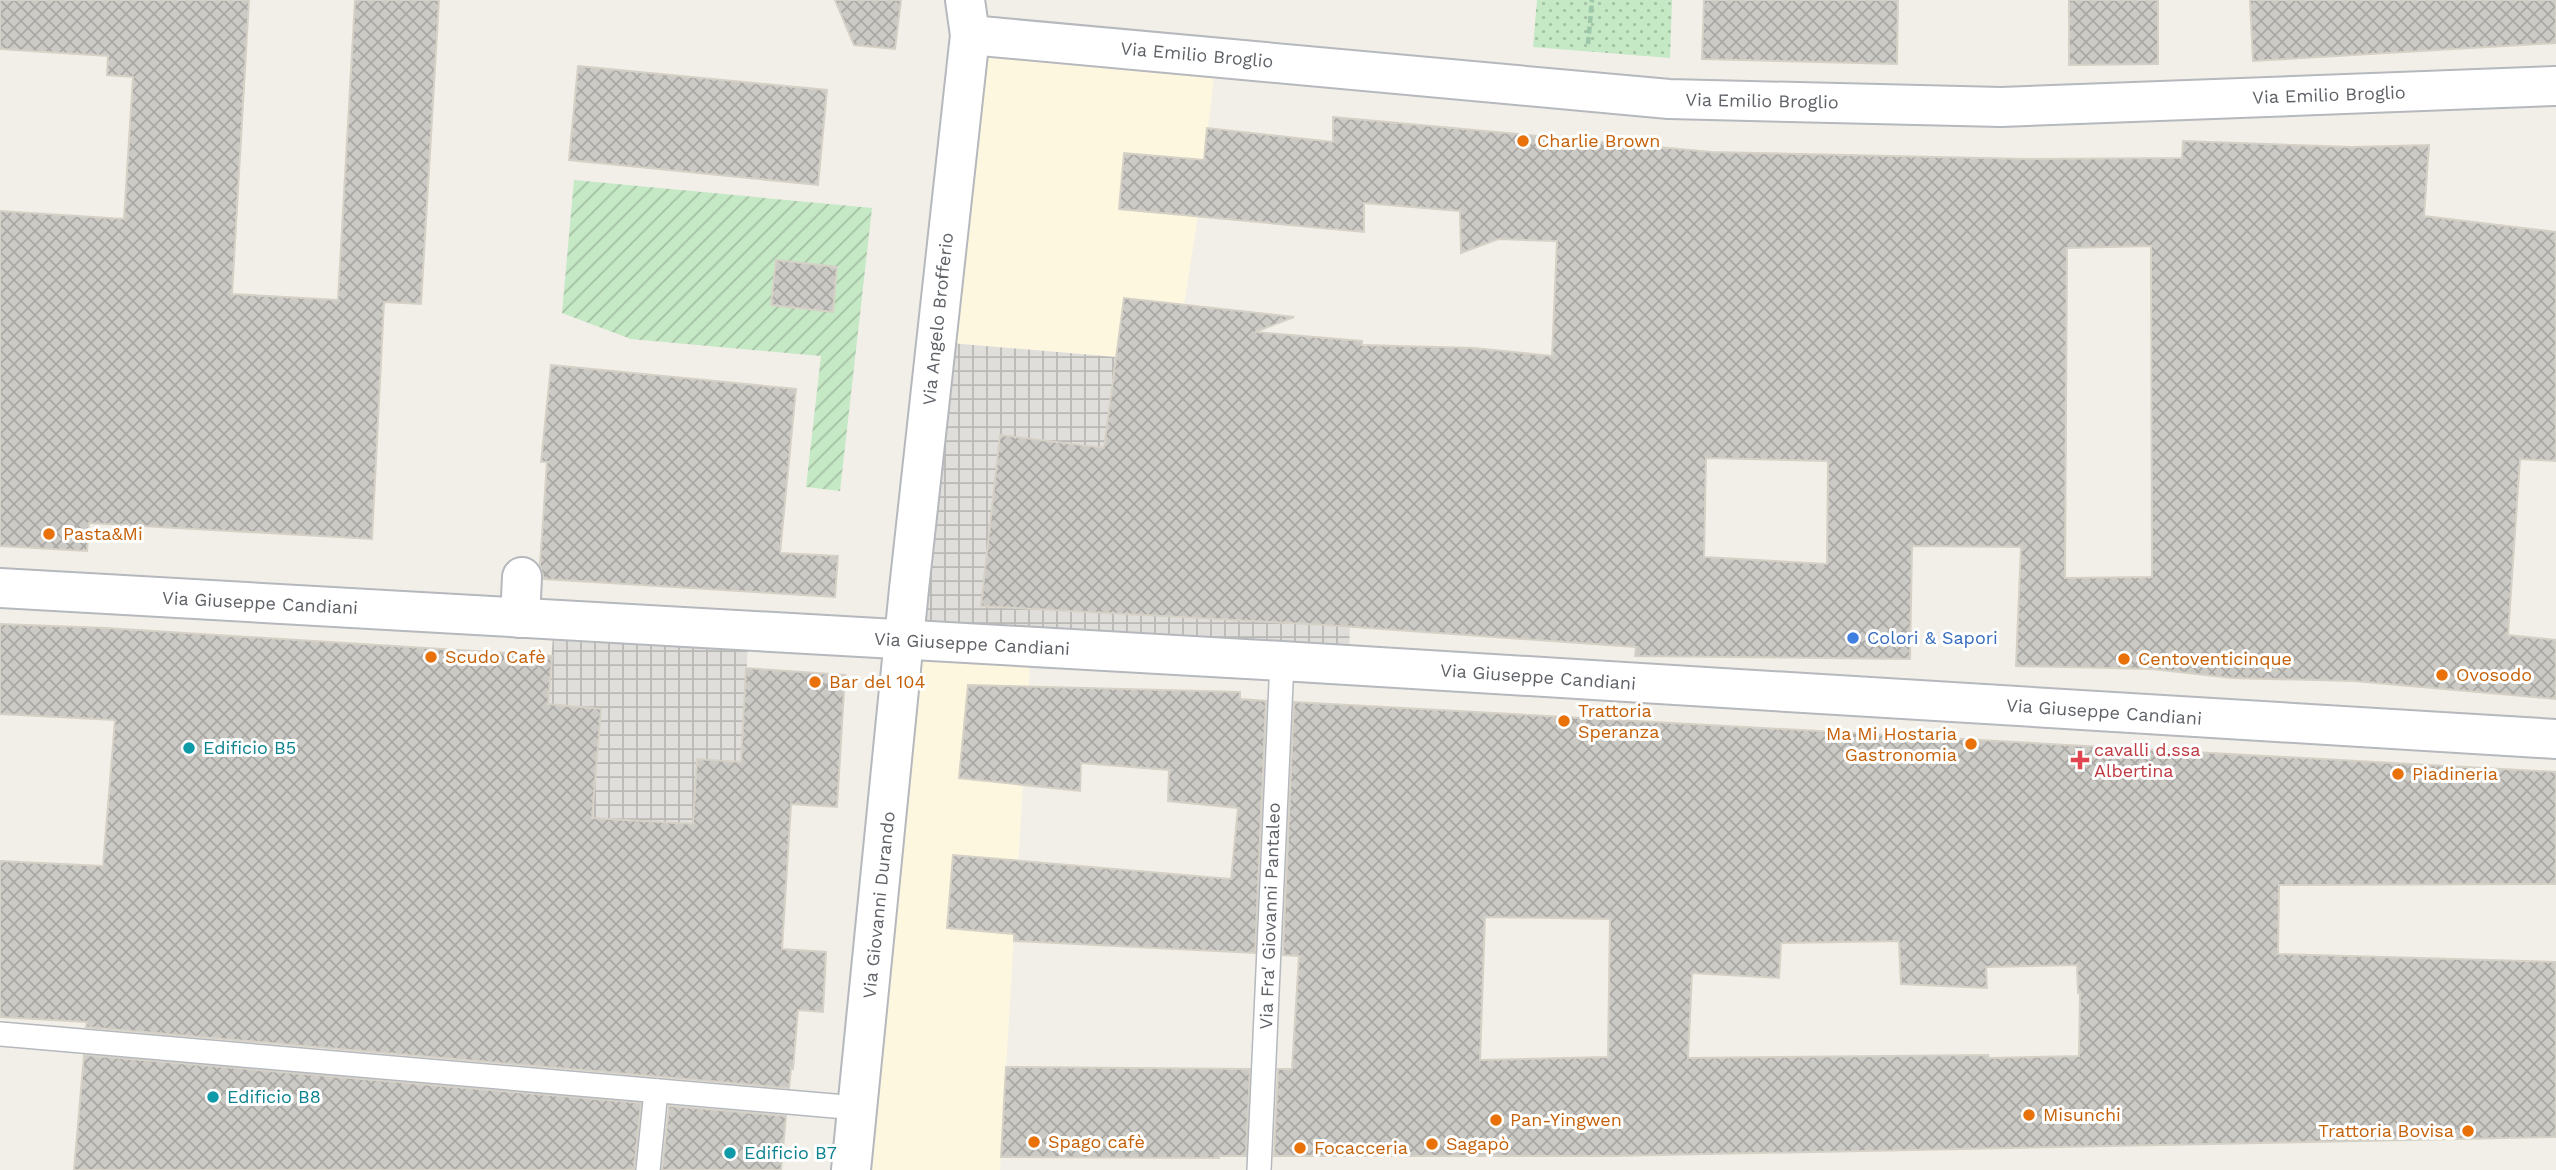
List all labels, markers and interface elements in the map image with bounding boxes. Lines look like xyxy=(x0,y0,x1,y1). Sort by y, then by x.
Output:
street label: Via Emilio Broglio xyxy=(1120,37,1274,72)
street label: Via Emilio Broglio xyxy=(2252,81,2406,108)
street label: Via Emilio Broglio xyxy=(1685,89,1839,112)
place label: Charlie Brown xyxy=(1537,130,1660,151)
marker: Charlie Brown xyxy=(1515,133,1531,149)
street label: Via Angelo Brofferio xyxy=(918,231,957,406)
place label: Pasta&Mi xyxy=(63,523,143,544)
marker: Pasta&Mi xyxy=(41,526,57,542)
street label: Via Giuseppe Candiani xyxy=(162,587,359,618)
place label: Colori & Sapori xyxy=(1867,627,1998,648)
street label: Via Giuseppe Candiani xyxy=(874,628,1071,659)
marker: Colori & Sapori xyxy=(1845,630,1861,646)
place label: Scudo Cafè xyxy=(445,646,546,667)
place label: Centoventicinque xyxy=(2138,648,2292,669)
marker: Scudo Cafè xyxy=(423,649,439,665)
marker: Centoventicinque xyxy=(2116,651,2132,667)
street label: Via Giuseppe Candiani xyxy=(1439,659,1637,694)
place label: Ovosodo xyxy=(2456,664,2532,685)
marker: Ovosodo xyxy=(2434,667,2450,683)
place label: Bar del 104 xyxy=(829,671,926,692)
marker: Bar del 104 xyxy=(807,674,823,690)
street label: Via Giuseppe Candiani xyxy=(2005,694,2203,729)
place label: Trattoria Speranza xyxy=(1578,700,1659,742)
marker: Trattoria Speranza xyxy=(1556,713,1572,729)
place label: Ma Mi Hostaria Gastronomia xyxy=(1826,723,1957,765)
marker: Ma Mi Hostaria Gastronomia xyxy=(1963,736,1979,752)
place label: Edificio B5 xyxy=(203,737,296,758)
place label: cavalli d.ssa Albertina xyxy=(2094,739,2200,781)
marker: Edificio B5 xyxy=(181,740,197,756)
marker: cavalli d.ssa Albertina xyxy=(2072,752,2088,768)
place label: Piadineria xyxy=(2412,763,2498,784)
marker: Piadineria xyxy=(2390,766,2406,782)
street label: Via Fra' Giovanni Pantaleo xyxy=(1255,802,1284,1030)
street label: Via Giovanni Durando xyxy=(858,810,899,1000)
place label: Edificio B8 xyxy=(227,1086,321,1107)
marker: Edificio B8 xyxy=(205,1089,221,1105)
place label: Misunchi xyxy=(2043,1104,2121,1125)
marker: Misunchi xyxy=(2021,1107,2037,1123)
place label: Pan-Yingwen xyxy=(1510,1109,1622,1130)
marker: Pan-Yingwen xyxy=(1488,1112,1504,1128)
place label: Trattoria Bovisa xyxy=(2318,1120,2454,1141)
marker: Trattoria Bovisa xyxy=(2460,1123,2476,1139)
place label: Spago cafè xyxy=(1048,1131,1145,1152)
place label: Sagapò xyxy=(1446,1133,1509,1154)
marker: Spago cafè xyxy=(1026,1134,1042,1150)
marker: Sagapò xyxy=(1424,1136,1440,1152)
place label: Focacceria xyxy=(1314,1137,1408,1158)
marker: Focacceria xyxy=(1292,1140,1308,1156)
place label: Edificio B7 xyxy=(744,1142,837,1163)
marker: Edificio B7 xyxy=(722,1145,738,1161)

